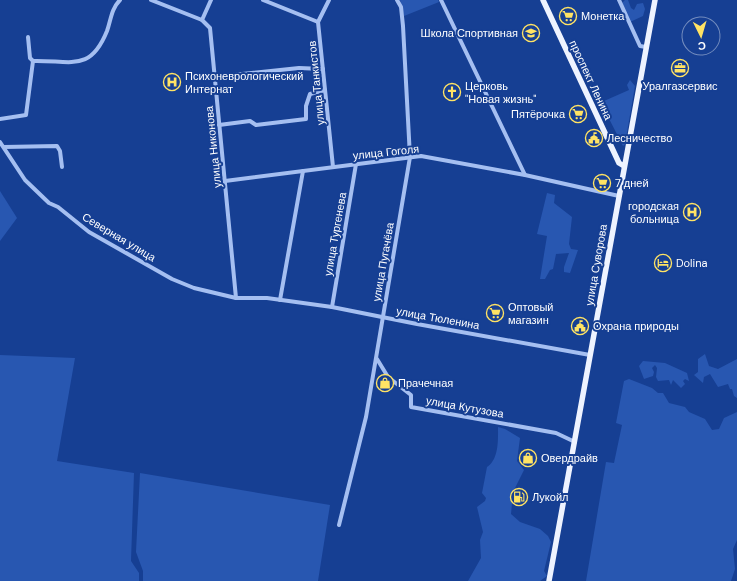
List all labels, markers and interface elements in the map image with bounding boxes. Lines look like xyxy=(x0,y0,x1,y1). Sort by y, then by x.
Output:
supermarket icon: Монетка xyxy=(558,6,578,26)
place label: Монетка xyxy=(581,9,625,23)
north arrow xyxy=(681,16,721,56)
school or university icon: Школа Спортивная xyxy=(521,23,541,43)
place label: Школа Спортивная xyxy=(421,26,518,40)
street label: проспект Ленина xyxy=(566,38,616,123)
text: С xyxy=(697,39,706,53)
street label: улица Танкистов xyxy=(305,40,327,126)
office icon: Уралгазсервис xyxy=(670,58,690,78)
place label: Психоневрологический Интернат xyxy=(185,69,303,96)
hospital icon: Психоневрологический Интернат xyxy=(162,72,182,92)
place label: Церковь "Новая жизнь" xyxy=(465,79,537,106)
place label: Уралгазсервис xyxy=(642,79,718,93)
church icon: Церковь "Новая жизнь" xyxy=(442,82,462,102)
street label: улица Никонова xyxy=(202,104,224,189)
supermarket icon: Пятёрочка xyxy=(568,104,588,124)
place label: Пятёрочка xyxy=(511,107,566,121)
public building icon: Лесничество xyxy=(584,128,604,148)
place label: Лесничество xyxy=(607,131,672,145)
street label: улица Гоголя xyxy=(352,142,420,162)
supermarket icon: 7 дней xyxy=(592,173,612,193)
place label: 7 дней xyxy=(615,176,649,190)
street label: улица Тургенева xyxy=(321,190,349,277)
place label: городская больница xyxy=(628,199,680,226)
hospital icon: городская больница xyxy=(682,202,702,222)
street label: Северная улица xyxy=(80,210,159,265)
street label: улица Пугачёва xyxy=(369,221,397,303)
street label: улица Суворова xyxy=(582,222,610,307)
hotel icon: Dolina xyxy=(653,253,673,273)
place label: Dolina xyxy=(676,256,707,270)
place label: Оптовый магазин xyxy=(508,300,553,327)
supermarket icon: Оптовый магазин xyxy=(485,303,505,323)
street label: улица Тюленина xyxy=(395,304,482,332)
public building icon: Охрана природы xyxy=(570,316,590,336)
place label: Охрана природы xyxy=(593,319,679,333)
shop icon: Прачечная xyxy=(375,373,395,393)
place label: Прачечная xyxy=(398,376,453,390)
street label: улица Кутузова xyxy=(425,393,506,421)
shop icon: Овердрайв xyxy=(518,448,538,468)
place label: Овердрайв xyxy=(541,451,598,465)
fuel station icon: Лукойл xyxy=(509,487,529,507)
place label: Лукойл xyxy=(532,490,568,504)

